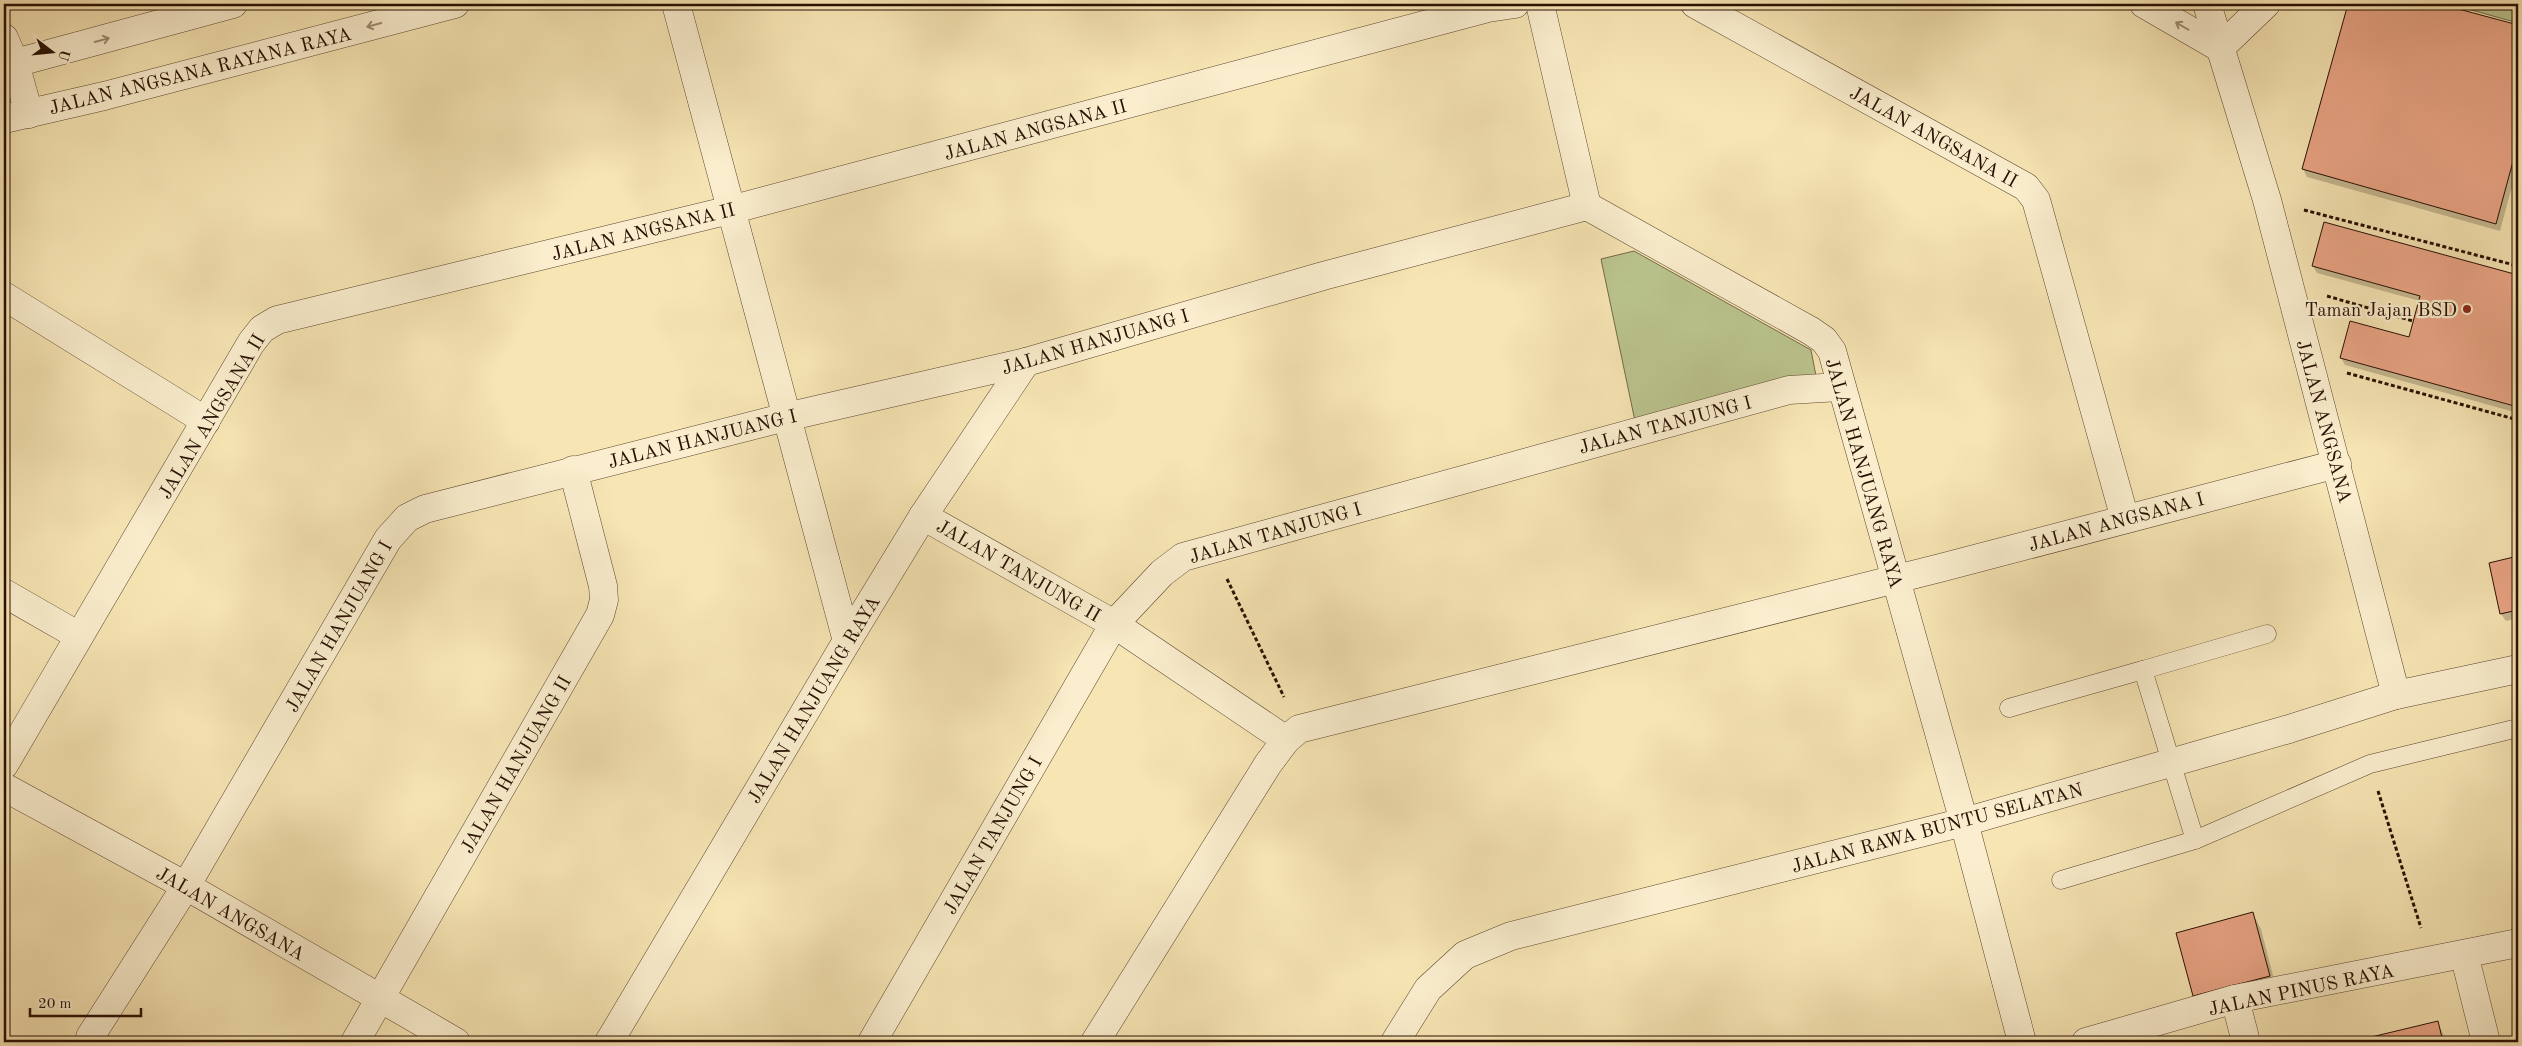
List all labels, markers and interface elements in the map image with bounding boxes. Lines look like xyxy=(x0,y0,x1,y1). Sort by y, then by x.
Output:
one-way arrow xyxy=(2175,20,2189,30)
one-way arrow xyxy=(366,21,382,30)
street label: JALAN ANGSANA RAYANA RAYA xyxy=(47,25,354,119)
north arrow xyxy=(28,28,78,78)
one-way arrow xyxy=(93,34,109,44)
text: U xyxy=(55,48,72,63)
street label: JALAN ANGSANA II xyxy=(1846,84,2020,192)
street label: JALAN ANGSANA II xyxy=(942,98,1129,165)
street label: JALAN ANGSANA II xyxy=(550,201,737,265)
place label: Taman Jajan BSD xyxy=(2305,302,2457,321)
marker: Taman Jajan BSD xyxy=(2461,303,2473,315)
street label: JALAN HANJUANG I xyxy=(1000,308,1191,379)
street label: JALAN ANGSANA II xyxy=(157,332,270,503)
street label: JALAN ANGSANA xyxy=(2292,338,2354,506)
street label: JALAN HANJUANG RAYA xyxy=(1821,357,1905,591)
street label: JALAN TANJUNG I xyxy=(1577,394,1754,459)
street label: JALAN HANJUANG I xyxy=(606,408,799,473)
street label: JALAN ANGSANA I xyxy=(2027,491,2206,556)
street label: JALAN TANJUNG I xyxy=(1187,501,1364,568)
street label: JALAN TANJUNG II xyxy=(933,518,1103,627)
street label: JALAN HANJUANG I xyxy=(283,539,397,716)
street label: JALAN HANJUANG RAYA xyxy=(746,593,885,807)
street label: JALAN HANJUANG II xyxy=(459,673,576,857)
street label: JALAN TANJUNG I xyxy=(941,754,1047,918)
street label: JALAN RAWA BUNTU SELATAN xyxy=(1790,781,2086,878)
street label: JALAN ANGSANA xyxy=(152,865,308,966)
street label: JALAN PINUS RAYA xyxy=(2207,962,2397,1020)
scale bar xyxy=(30,986,141,1018)
text: 20 m xyxy=(38,997,72,1012)

